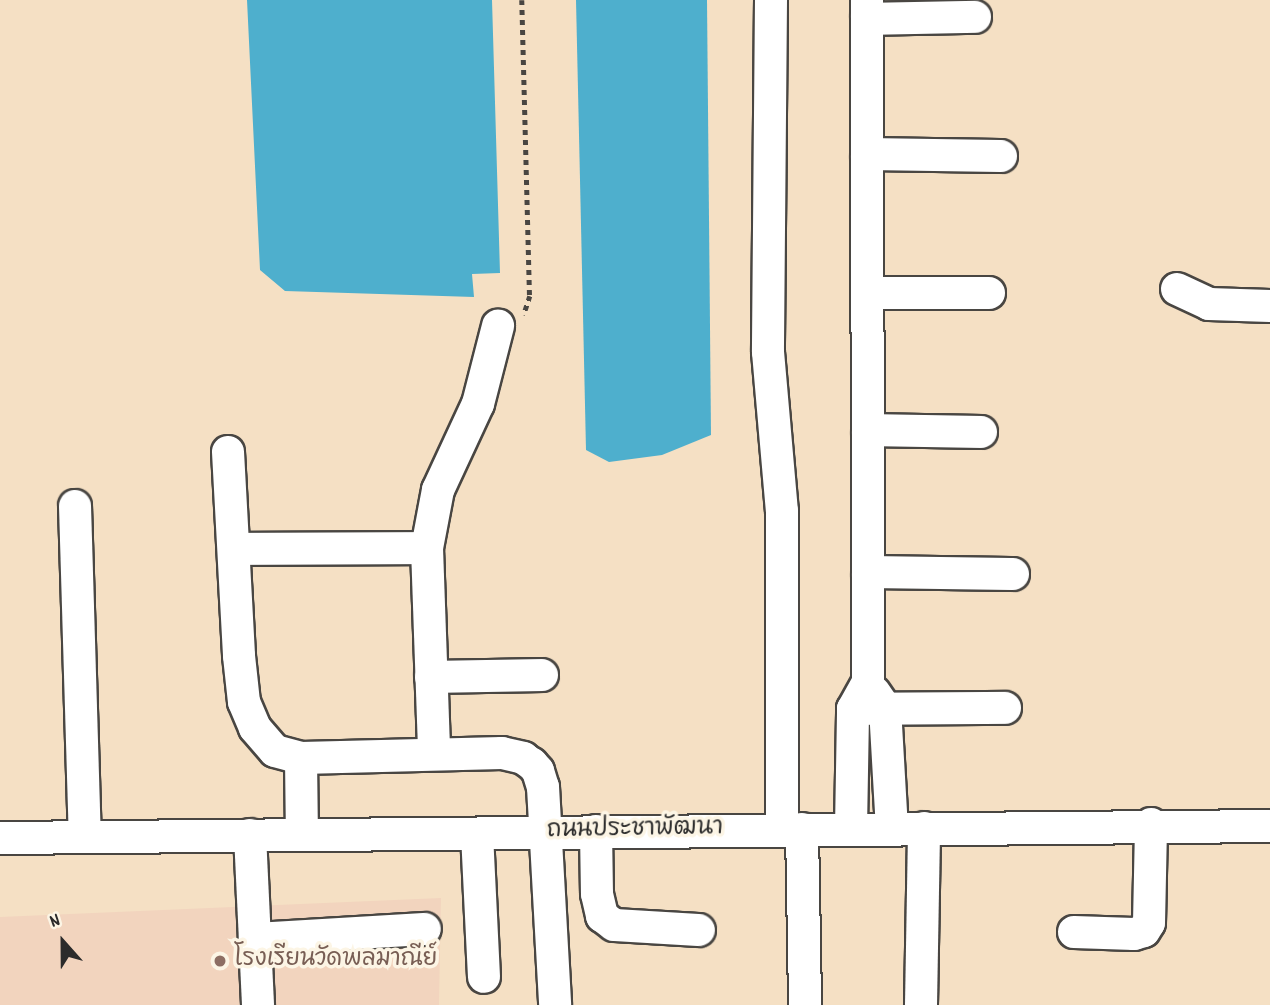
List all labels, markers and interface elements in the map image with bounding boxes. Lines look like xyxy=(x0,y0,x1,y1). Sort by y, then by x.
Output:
street label: ถนนประชาพัฒนา xyxy=(547,816,723,846)
north arrow xyxy=(28,907,98,977)
text: N xyxy=(46,908,65,936)
place label: โรงเรียนวัดพลมาณีย์ xyxy=(234,947,437,975)
marker: โรงเรียนวัดพลมาณีย์ xyxy=(212,953,228,969)

